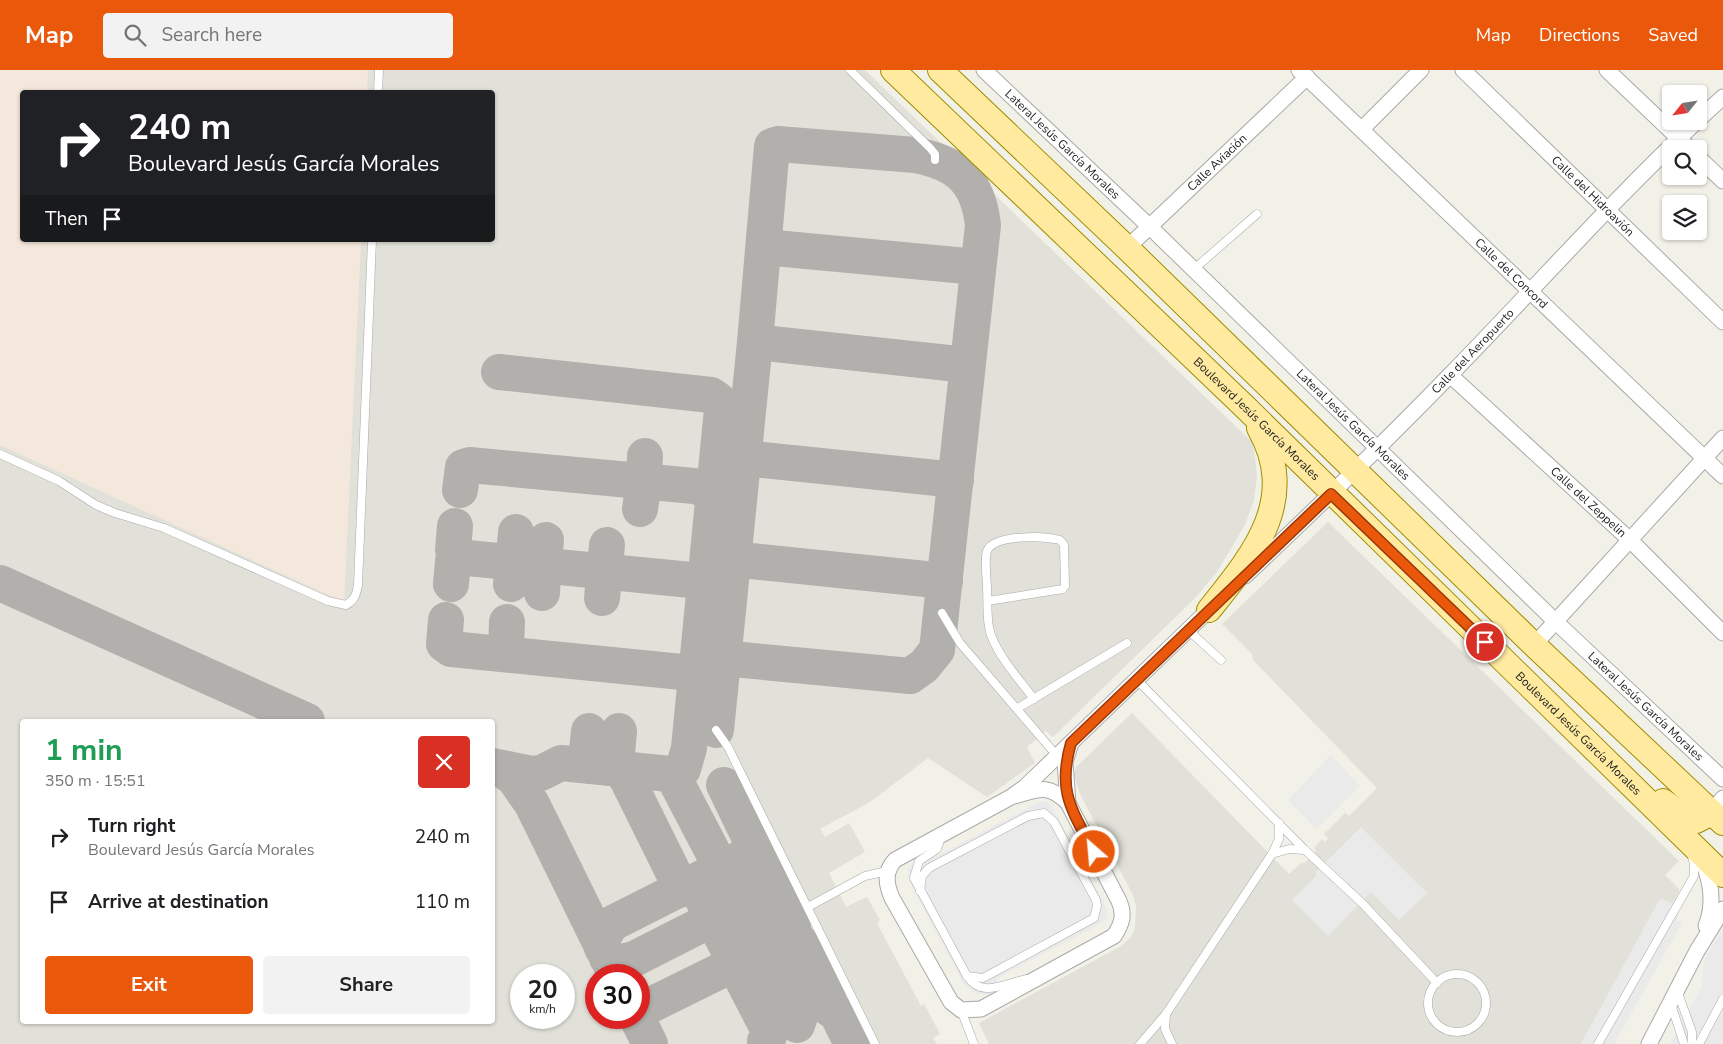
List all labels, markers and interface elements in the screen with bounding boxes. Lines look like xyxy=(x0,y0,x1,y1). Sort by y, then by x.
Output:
search box xyxy=(103,13,453,58)
text: Map xyxy=(25,19,73,51)
icon: search xyxy=(121,21,149,49)
text: Search here xyxy=(161,22,262,48)
text: Map xyxy=(1476,23,1511,47)
text: Directions xyxy=(1539,23,1620,47)
text: Saved xyxy=(1648,23,1698,47)
north arrow xyxy=(1662,85,1708,130)
map controls xyxy=(1662,85,1707,240)
street label: Lateral Jesús García Morales xyxy=(1001,86,1124,203)
text: 240 m xyxy=(128,104,231,151)
icon: right xyxy=(45,110,110,175)
street label: Calle Aviación xyxy=(1184,130,1250,195)
button: search xyxy=(1662,140,1707,185)
text: Boulevard Jesús García Morales xyxy=(128,149,440,179)
street label: Calle del Hidroavión xyxy=(1548,152,1638,240)
button: layers xyxy=(1662,195,1707,240)
icon: arrive xyxy=(98,205,126,233)
text: Then xyxy=(45,206,88,232)
street label: Calle del Concord xyxy=(1471,235,1551,312)
street label: Calle del Aeropuerto xyxy=(1428,305,1518,397)
street label: Boulevard Jesús García Morales xyxy=(1190,354,1323,484)
street label: Lateral Jesús García Morales xyxy=(1293,366,1414,484)
street label: Calle del Zeppelin xyxy=(1547,463,1630,541)
pin xyxy=(1464,621,1506,663)
icon: arrive xyxy=(1471,628,1499,656)
street label: Lateral Jesús García Morales xyxy=(1585,648,1707,765)
street label: Boulevard Jesús García Morales xyxy=(1512,668,1645,799)
text: 1 min xyxy=(45,730,123,771)
button: close xyxy=(418,736,470,788)
text: 350 m · 15:51 xyxy=(45,770,146,792)
text: Turn right xyxy=(88,813,175,839)
icon: right xyxy=(45,823,73,851)
text: 240 m xyxy=(415,824,470,850)
position arrow xyxy=(1067,825,1119,877)
text: Boulevard Jesús García Morales xyxy=(88,839,315,861)
icon: arrive xyxy=(45,888,73,916)
text: Arrive at destination xyxy=(88,889,269,915)
text: 110 m xyxy=(415,889,470,915)
button: Exit xyxy=(45,956,253,1014)
button: Share xyxy=(263,956,470,1014)
speed limit sign: 30 xyxy=(585,964,650,1029)
text: 20 xyxy=(527,973,558,1007)
text: km/h xyxy=(529,1001,556,1017)

